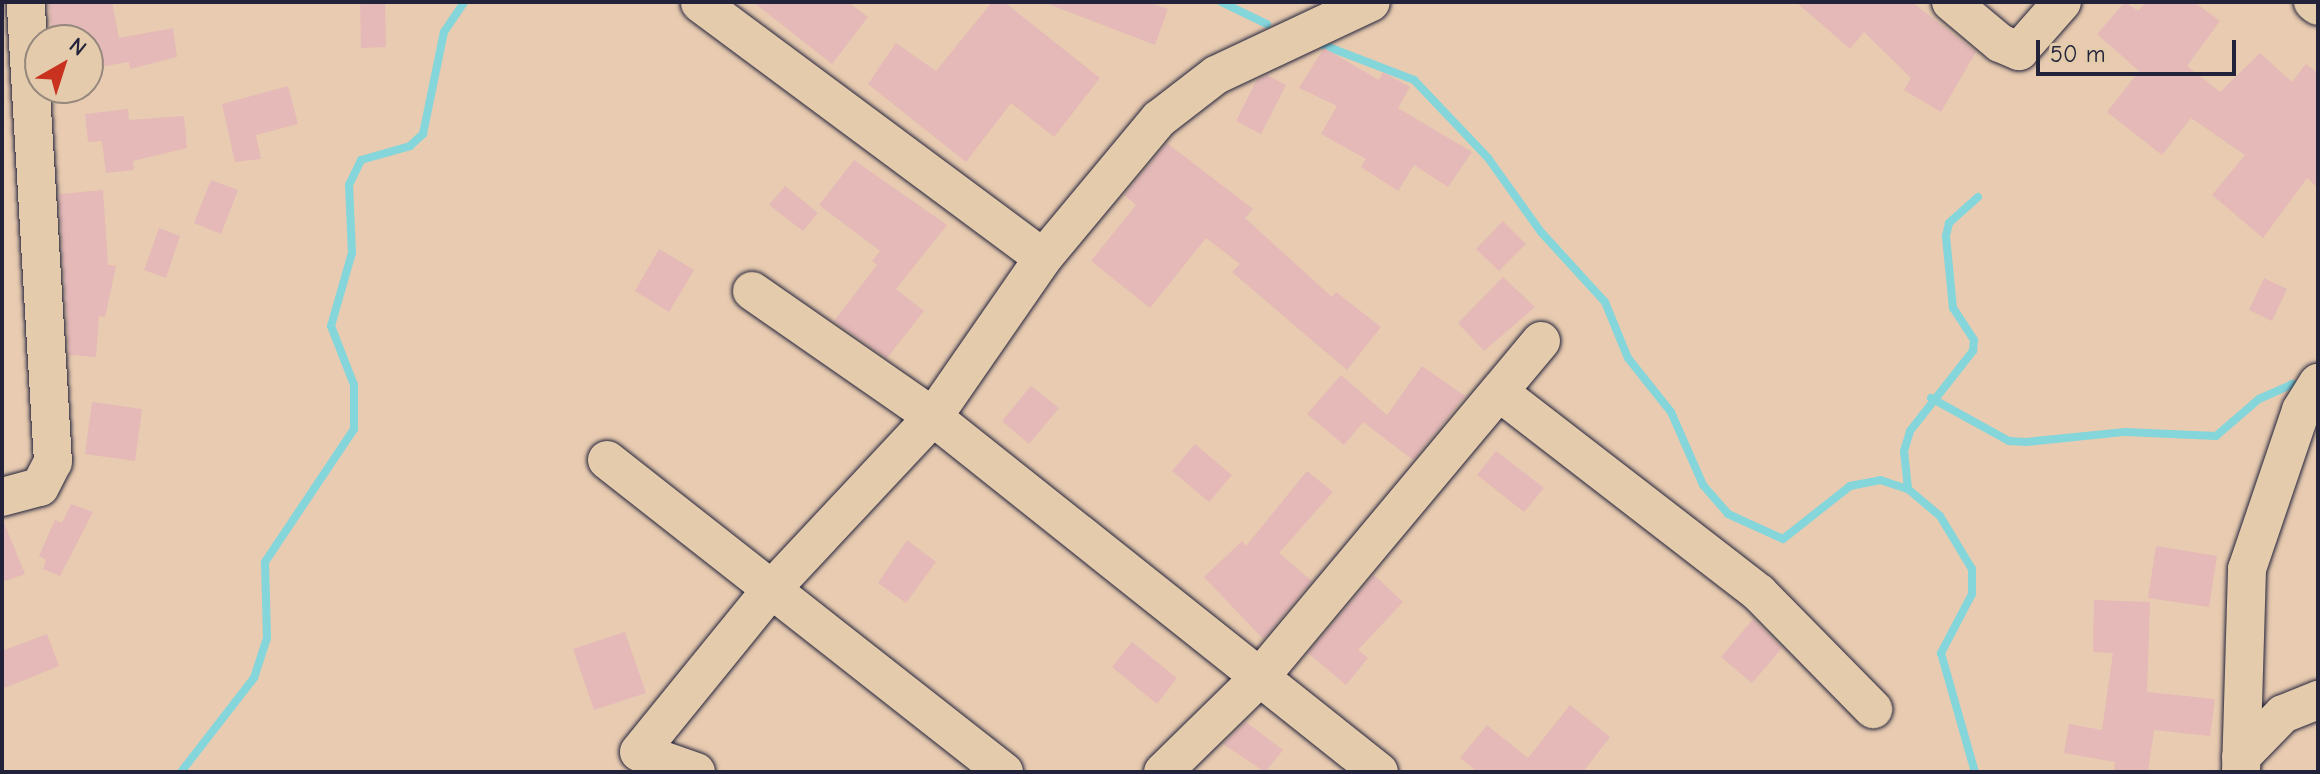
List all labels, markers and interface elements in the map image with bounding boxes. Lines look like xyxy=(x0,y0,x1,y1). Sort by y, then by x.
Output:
north arrow xyxy=(24,24,104,104)
scale bar xyxy=(2040,24,2240,74)
text: N xyxy=(64,32,92,62)
text: 50 m xyxy=(2050,40,2106,68)

